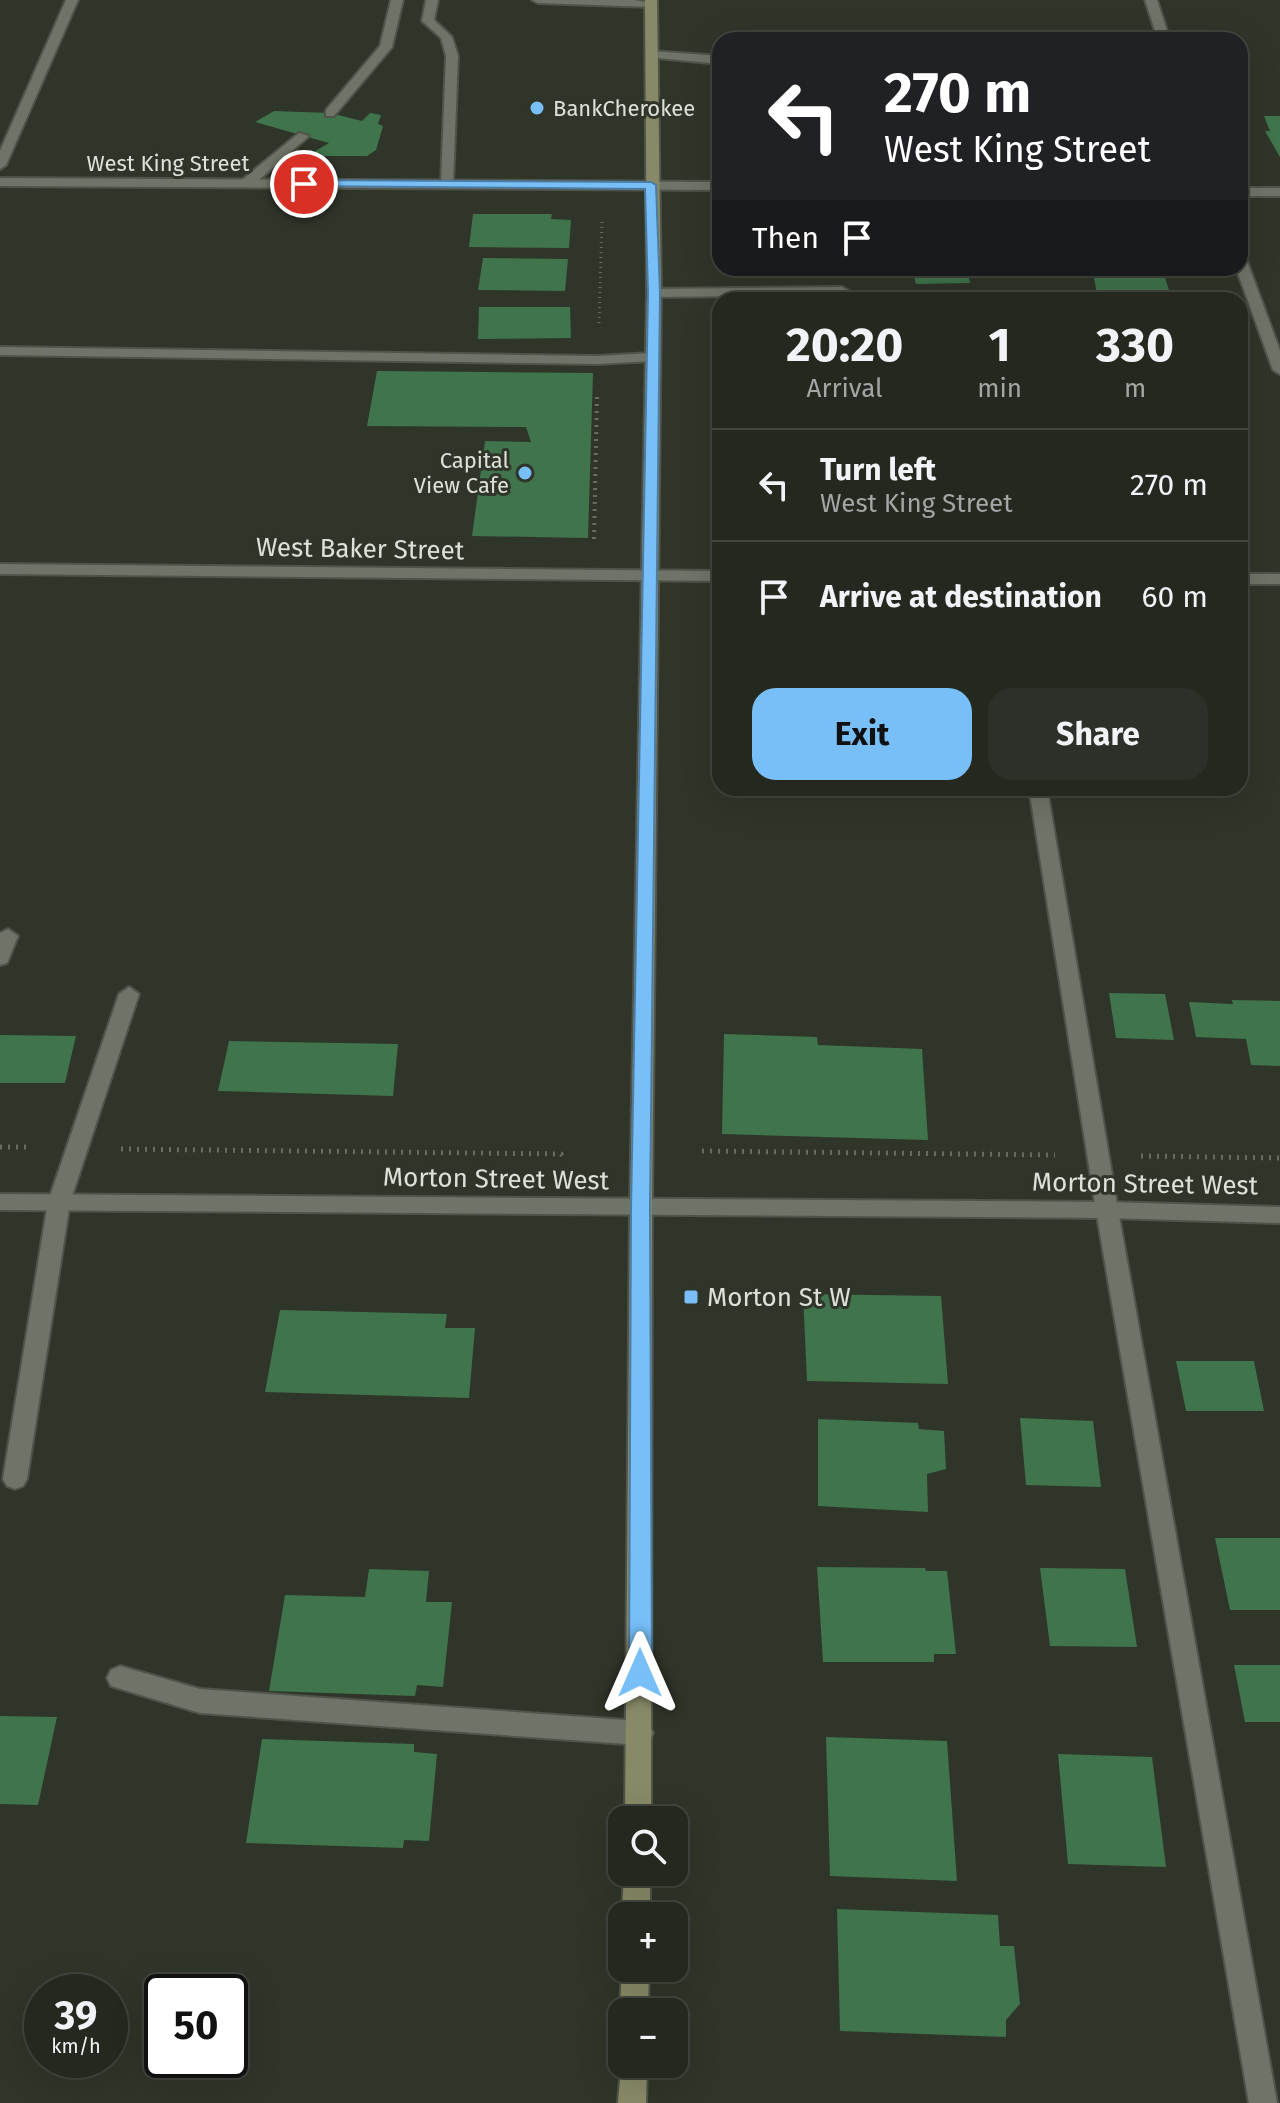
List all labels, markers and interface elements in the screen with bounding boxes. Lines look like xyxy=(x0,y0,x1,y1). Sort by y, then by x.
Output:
text: 270 m xyxy=(884,60,1031,127)
icon: left xyxy=(752,64,856,168)
place label: BankCherokee xyxy=(553,95,695,122)
marker: BankCherokee xyxy=(528,99,546,117)
text: West King Street xyxy=(884,128,1151,172)
street label: West King Street xyxy=(87,150,250,177)
pin xyxy=(270,150,338,218)
icon: arrive xyxy=(282,162,326,206)
icon: arrive xyxy=(835,216,879,260)
text: Then xyxy=(752,220,819,256)
text: 20:20 xyxy=(786,316,903,374)
text: 1 xyxy=(989,316,1011,374)
text: 330 xyxy=(1096,316,1174,374)
text: Arrival xyxy=(807,373,883,404)
text: min xyxy=(977,373,1022,404)
text: m xyxy=(1124,373,1146,404)
place label: Capital View Cafe xyxy=(414,447,509,499)
text: Turn left xyxy=(820,452,936,488)
icon: left xyxy=(752,463,796,507)
marker: Capital View Cafe xyxy=(516,464,534,482)
text: 270 m xyxy=(1130,467,1208,503)
text: West King Street xyxy=(820,488,1013,519)
street label: West Baker Street xyxy=(256,532,465,566)
icon: arrive xyxy=(752,575,796,619)
text: Arrive at destination xyxy=(820,579,1102,615)
text: 60 m xyxy=(1142,579,1208,615)
button: Exit xyxy=(752,688,972,780)
button: Share xyxy=(988,688,1208,780)
street label: Morton Street West xyxy=(383,1162,610,1196)
street label: Morton Street West xyxy=(1032,1167,1259,1201)
place label: Morton St W xyxy=(707,1282,851,1313)
marker: Morton St W xyxy=(682,1288,700,1306)
position arrow xyxy=(598,1631,682,1715)
map controls xyxy=(608,1806,688,2078)
button: search xyxy=(608,1806,688,1886)
button: + xyxy=(608,1902,688,1982)
speed limit sign: 50 xyxy=(144,1974,248,2078)
text: 39 xyxy=(55,1992,97,2040)
button: − xyxy=(608,1998,688,2078)
text: km/h xyxy=(51,2034,101,2058)

